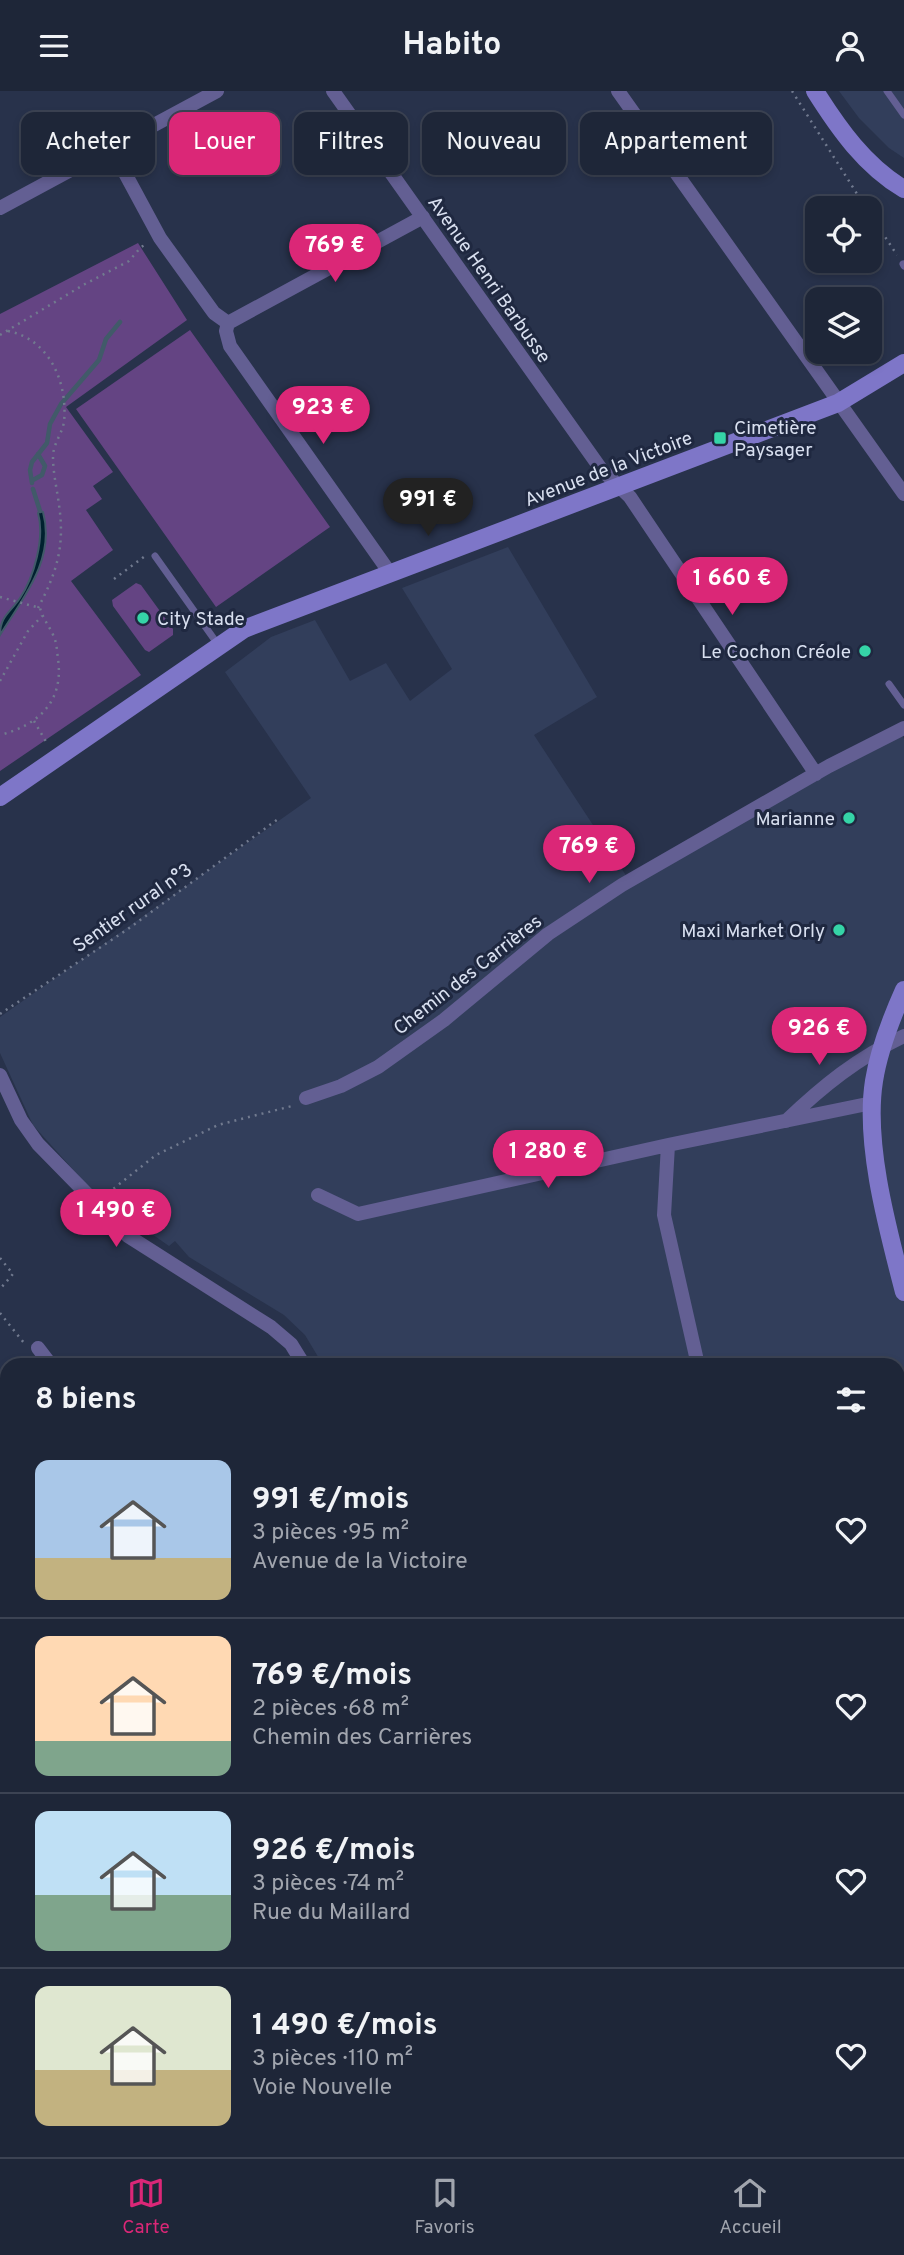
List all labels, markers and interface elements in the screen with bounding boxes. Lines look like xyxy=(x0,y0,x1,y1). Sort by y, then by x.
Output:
text: Habito xyxy=(403,26,502,66)
icon: menu xyxy=(35,27,73,65)
icon: person xyxy=(831,27,869,65)
chip: Acheter xyxy=(21,112,155,175)
chip: Louer xyxy=(169,112,280,175)
chip: Filtres xyxy=(294,112,408,175)
chip: Nouveau xyxy=(422,112,566,175)
chip: Appartement xyxy=(580,112,772,175)
street label: Avenue Henri Barbusse xyxy=(422,192,555,368)
map controls xyxy=(805,196,882,364)
button: locate xyxy=(805,196,882,273)
pin: 769 € xyxy=(286,225,384,284)
text: 769 € xyxy=(305,232,365,261)
button: layers xyxy=(805,287,882,364)
pin: 923 € xyxy=(274,387,372,446)
text: 923 € xyxy=(292,394,354,423)
place label: Cimetière Paysager xyxy=(734,417,817,463)
street label: Avenue de la Victoire xyxy=(521,427,696,513)
marker: Cimetière Paysager xyxy=(712,430,728,446)
pin: 991 € xyxy=(379,479,477,538)
text: 991 € xyxy=(399,486,457,515)
pin: 1 660 € xyxy=(667,557,797,617)
text: 1 660 € xyxy=(693,565,771,594)
place label: City Stade xyxy=(157,608,245,632)
marker: City Stade xyxy=(135,610,151,626)
place label: Le Cochon Créole xyxy=(701,641,851,665)
marker: Le Cochon Créole xyxy=(857,643,873,659)
place label: Marianne xyxy=(756,808,835,832)
marker: Marianne xyxy=(841,810,857,826)
pin: 769 € xyxy=(540,825,638,885)
text: 769 € xyxy=(559,833,619,862)
street label: Sentier rural n°3 xyxy=(69,859,197,959)
street label: Chemin des Carrières xyxy=(389,910,547,1041)
place label: Maxi Market Orly xyxy=(681,920,825,944)
marker: Maxi Market Orly xyxy=(831,922,847,938)
pin: 926 € xyxy=(770,1007,868,1067)
text: 926 € xyxy=(788,1015,850,1044)
pin: 1 280 € xyxy=(483,1131,613,1190)
text: 1 280 € xyxy=(509,1138,587,1167)
pin: 1 490 € xyxy=(51,1189,181,1249)
text: 1 490 € xyxy=(76,1197,156,1226)
icon: filters xyxy=(832,1381,870,1419)
text: 8 biens xyxy=(35,1382,137,1419)
text: 991 €/mois xyxy=(252,1482,409,1519)
icon: home xyxy=(91,1488,175,1572)
icon: heart xyxy=(832,1511,870,1549)
text: 3 pièces · 95 m² xyxy=(252,1519,409,1548)
text: Avenue de la Victoire xyxy=(252,1548,468,1577)
text: 769 €/mois xyxy=(252,1658,412,1695)
icon: home xyxy=(91,1664,175,1748)
icon: heart xyxy=(832,1687,870,1725)
text: 2 pièces · 68 m² xyxy=(252,1695,409,1724)
text: Chemin des Carrières xyxy=(252,1724,472,1753)
text: 926 €/mois xyxy=(252,1833,416,1870)
icon: home xyxy=(91,1839,175,1923)
icon: heart xyxy=(832,1862,870,1900)
text: 3 pièces · 74 m² xyxy=(252,1870,404,1899)
text: Rue du Maillard xyxy=(252,1899,410,1928)
text: 1 490 €/mois xyxy=(252,2008,437,2045)
icon: home xyxy=(91,2014,175,2098)
icon: heart xyxy=(832,2037,870,2075)
text: 3 pièces · 110 m² xyxy=(252,2045,413,2074)
text: Voie Nouvelle xyxy=(252,2074,392,2103)
tab: Carte xyxy=(122,2174,170,2240)
tab: Favoris xyxy=(414,2174,475,2240)
tab: Accueil xyxy=(719,2174,782,2240)

